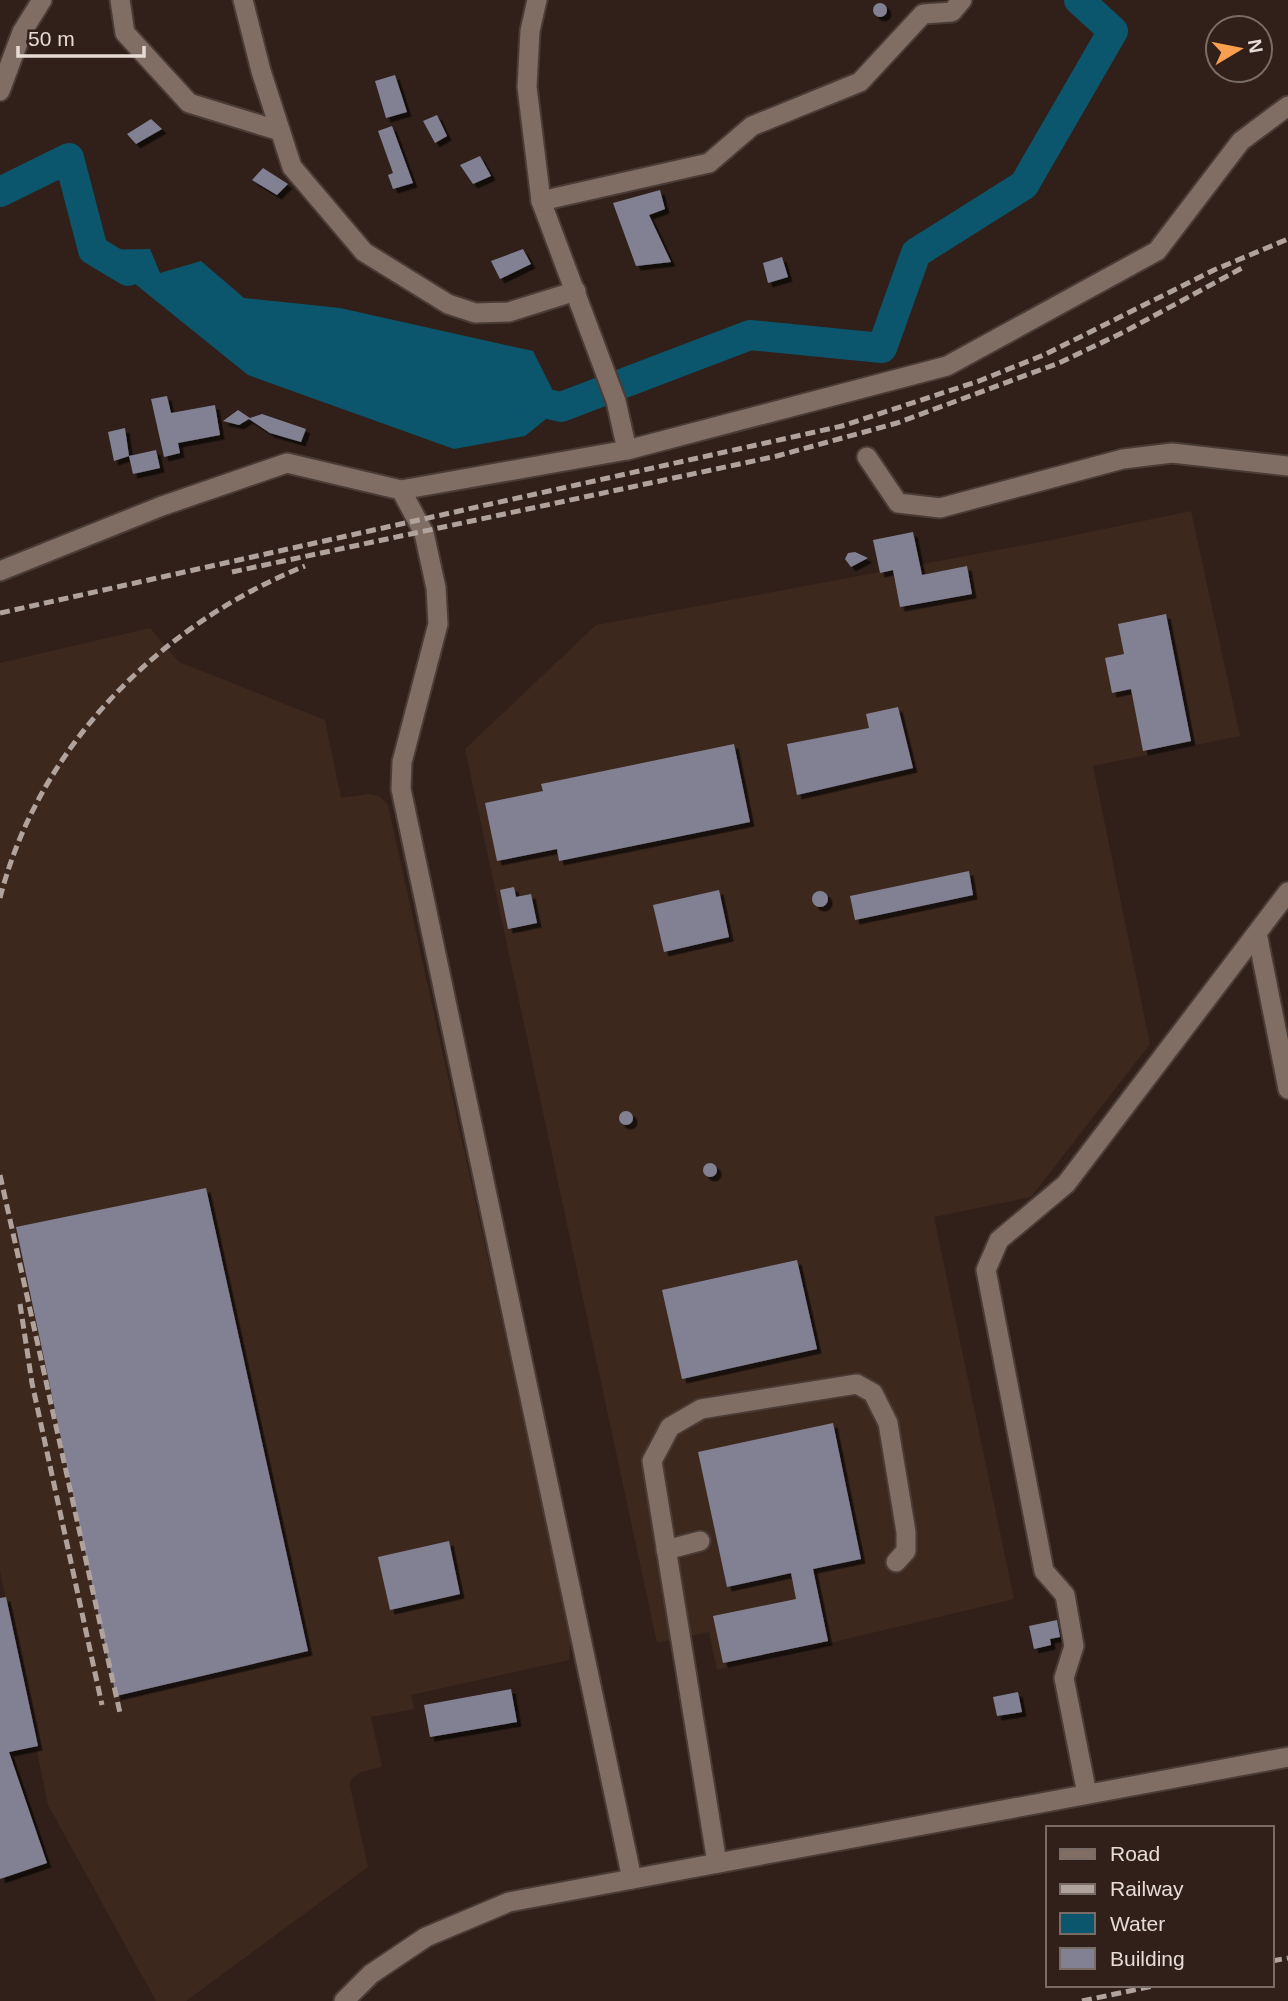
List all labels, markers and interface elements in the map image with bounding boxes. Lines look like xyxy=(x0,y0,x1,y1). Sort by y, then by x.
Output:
scale bar xyxy=(18,14,144,58)
north arrow xyxy=(1204,14,1274,84)
text: 50 m xyxy=(28,27,75,50)
text: N xyxy=(1244,38,1267,55)
legend xyxy=(1046,1826,1274,1987)
text: Road xyxy=(1110,1842,1160,1865)
text: Railway xyxy=(1110,1877,1184,1900)
text: Water xyxy=(1110,1912,1165,1935)
text: Building xyxy=(1110,1947,1185,1970)

